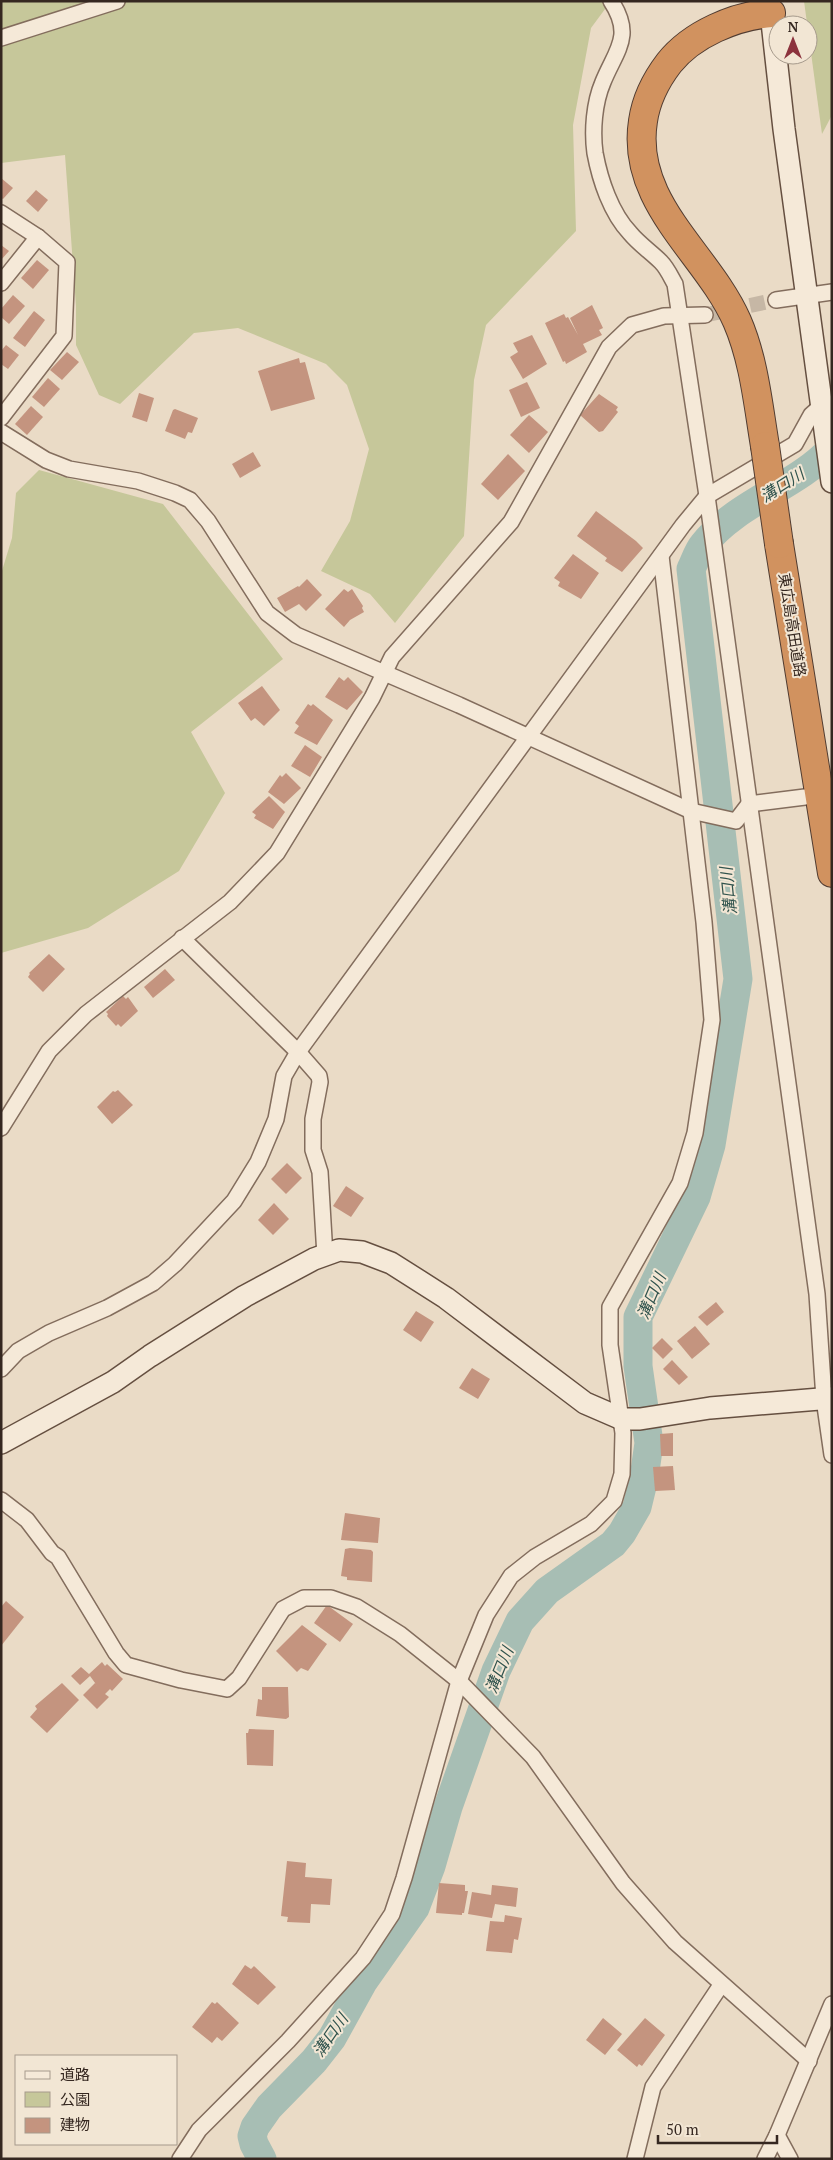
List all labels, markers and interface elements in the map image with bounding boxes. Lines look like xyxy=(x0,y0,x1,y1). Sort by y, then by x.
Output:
north arrow xyxy=(768,15,818,65)
text: N xyxy=(788,17,799,36)
water label: 溝口川 xyxy=(756,462,810,507)
street label: 東広島高田道路 xyxy=(775,571,811,678)
water label: 溝口川 xyxy=(714,864,741,916)
water label: 溝口川 xyxy=(631,1268,671,1322)
water label: 溝口川 xyxy=(480,1642,519,1696)
water label: 溝口川 xyxy=(307,2007,354,2061)
legend xyxy=(15,2055,178,2145)
text: 道路 xyxy=(60,2064,90,2084)
text: 公園 xyxy=(60,2089,90,2109)
scale bar xyxy=(658,2112,777,2144)
text: 建物 xyxy=(60,2114,90,2134)
text: 50 m xyxy=(666,2119,699,2139)

